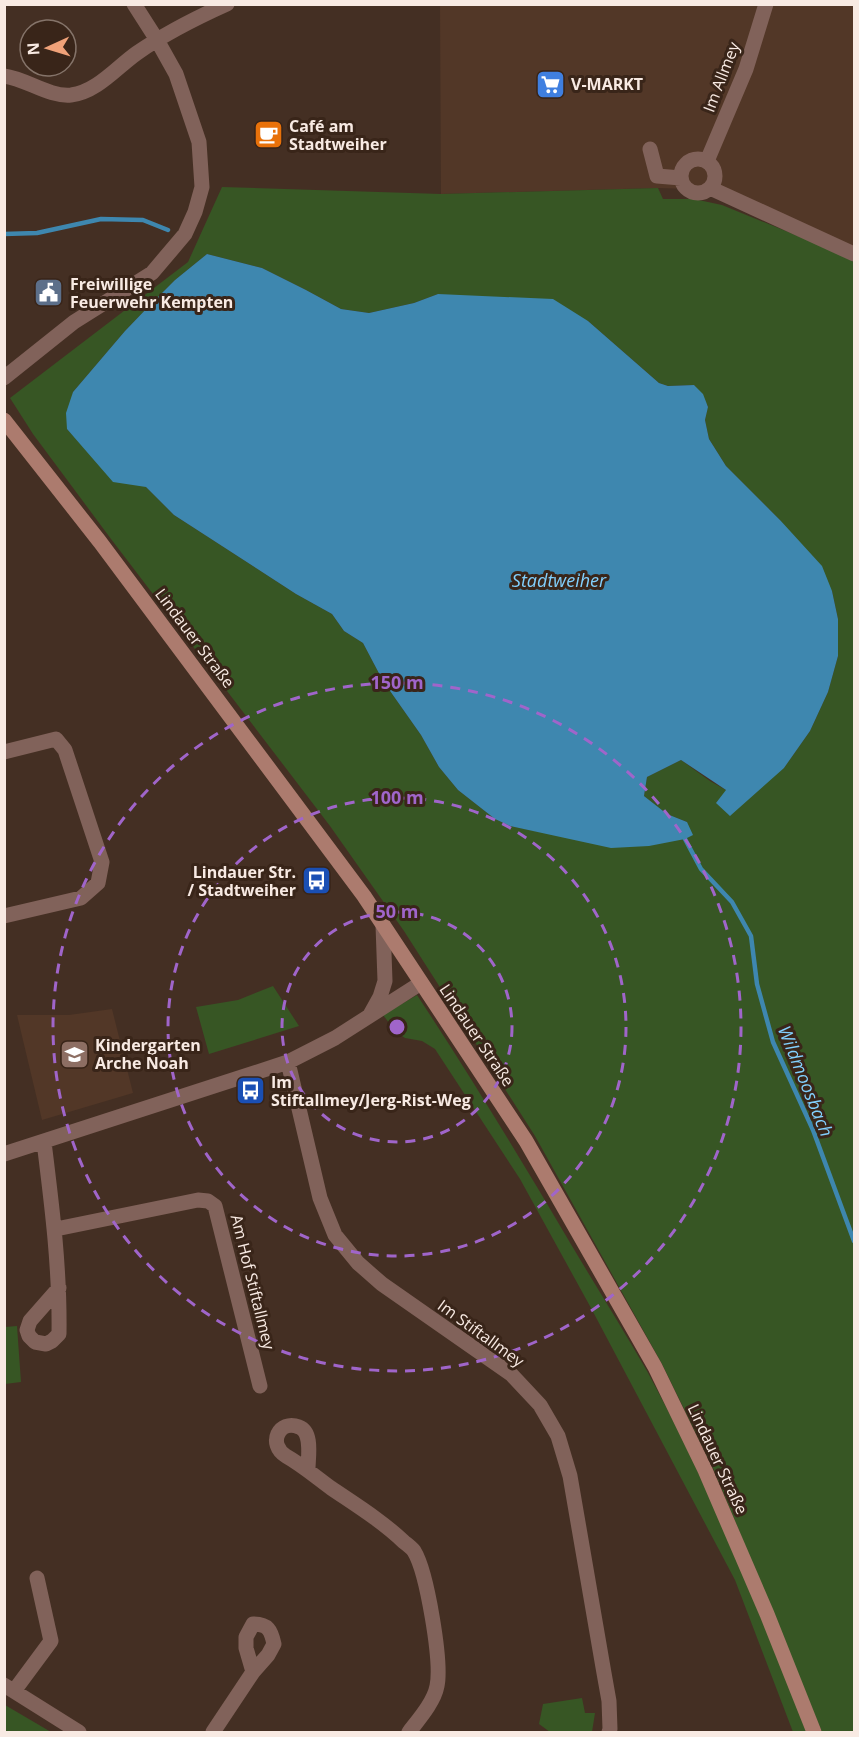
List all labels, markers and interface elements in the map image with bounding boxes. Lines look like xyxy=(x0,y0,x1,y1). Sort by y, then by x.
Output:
north arrow xyxy=(18,18,78,78)
street label: Im Allmey xyxy=(698,38,745,115)
text: N xyxy=(22,42,44,56)
supermarket icon: V-MARKT xyxy=(534,68,566,100)
place label: V-MARKT xyxy=(571,73,643,95)
place label: Café am Stadtweiher xyxy=(289,115,387,155)
cafe icon: Café am Stadtweiher xyxy=(252,119,284,151)
place label: Freiwillige Feuerwehr Kempten xyxy=(70,273,233,313)
public building icon: Freiwillige Feuerwehr Kempten xyxy=(33,277,65,309)
water label: Stadtweiher xyxy=(512,568,607,592)
street label: Lindauer Straße xyxy=(150,584,240,692)
text: 150 m xyxy=(370,670,424,694)
text: 100 m xyxy=(370,785,424,809)
place label: Lindauer Str. / Stadtweiher xyxy=(187,861,296,901)
bus stop icon: Lindauer Str. / Stadtweiher xyxy=(301,865,333,897)
text: 50 m xyxy=(376,899,418,923)
street label: Lindauer Straße xyxy=(435,979,519,1091)
centre of rings xyxy=(387,1017,407,1037)
water label: Wildmoosbach xyxy=(773,1022,839,1140)
place label: Kindergarten Arche Noah xyxy=(95,1034,201,1074)
school or university icon: Kindergarten Arche Noah xyxy=(58,1038,90,1070)
place label: Im Stiftallmey/Jerg-Rist-Weg xyxy=(271,1071,471,1111)
bus stop icon: Im Stiftallmey/Jerg-Rist-Weg xyxy=(234,1075,266,1107)
street label: Am Hof Stiftallmey xyxy=(226,1212,281,1353)
street label: Im Stiftallmey xyxy=(433,1294,529,1372)
street label: Lindauer Straße xyxy=(683,1400,753,1518)

